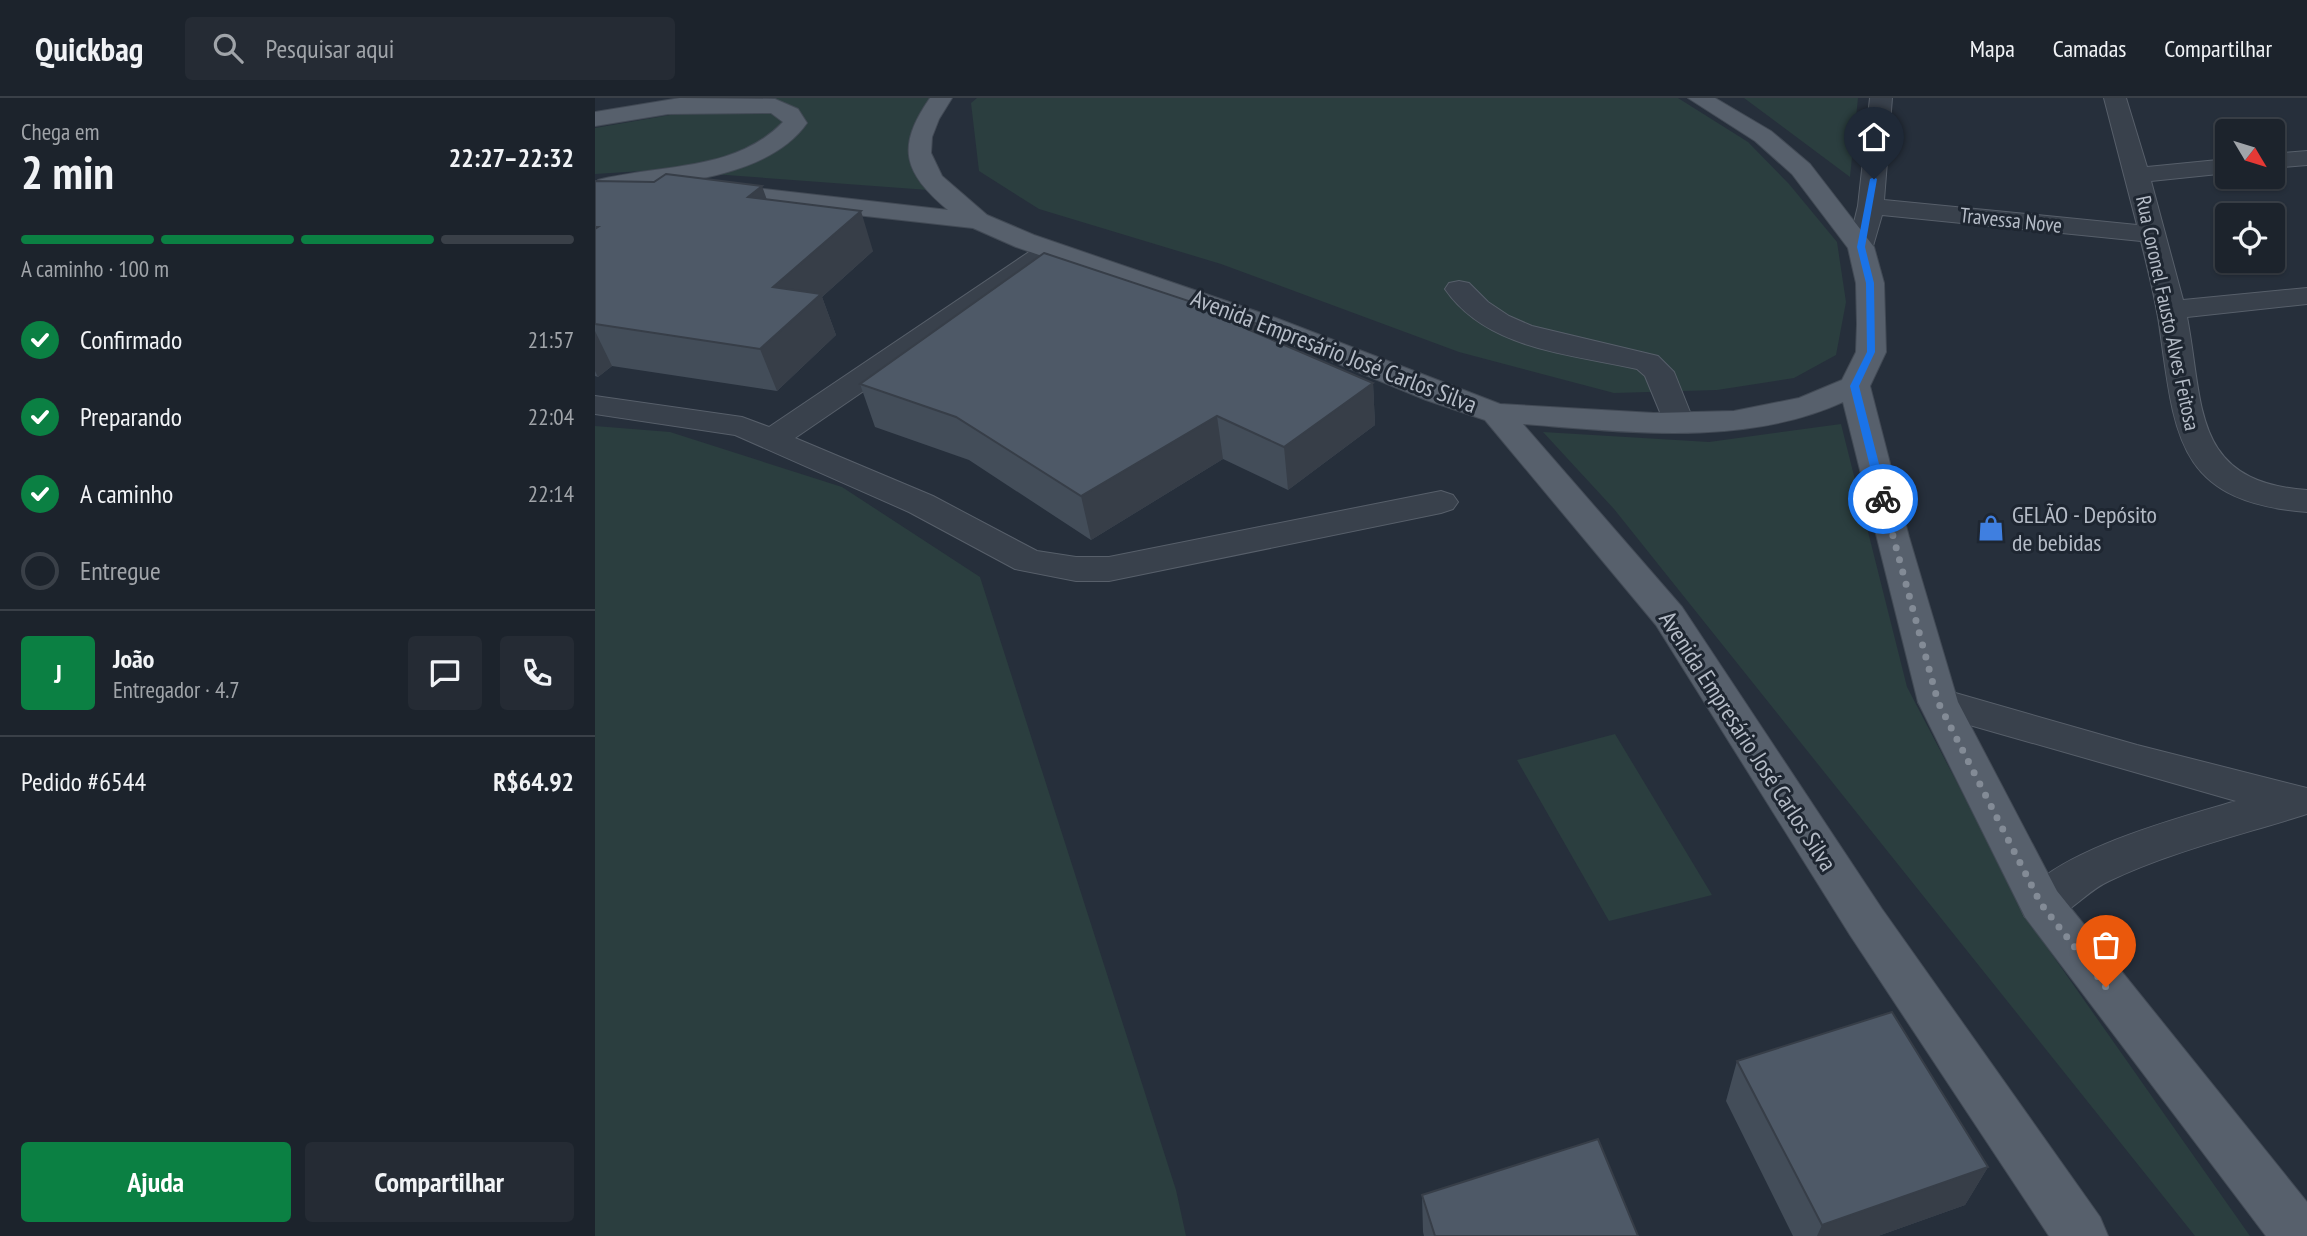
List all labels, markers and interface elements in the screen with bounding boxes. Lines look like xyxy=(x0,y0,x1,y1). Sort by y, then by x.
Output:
search box xyxy=(185,17,675,80)
text: Quickbag xyxy=(35,27,143,70)
icon: search xyxy=(209,29,247,67)
text: Pesquisar aqui xyxy=(265,32,394,65)
text: Mapa xyxy=(1970,33,2015,64)
text: Camadas xyxy=(2053,33,2126,64)
text: Compartilhar xyxy=(2164,33,2272,64)
pin xyxy=(1844,107,1904,179)
text: Chega em xyxy=(21,117,99,146)
icon: home xyxy=(1855,118,1893,156)
north arrow xyxy=(2215,119,2285,189)
map controls xyxy=(2215,119,2285,273)
text: 22:27–22:32 xyxy=(449,141,574,174)
text: 2 min xyxy=(21,142,114,202)
street label: Rua Coronel Fausto Alves Feitosa xyxy=(2130,193,2206,433)
street label: Travessa Nove xyxy=(1959,201,2063,239)
button: locate xyxy=(2215,203,2285,273)
text: A caminho · 100 m xyxy=(21,254,169,283)
street label: Avenida Empresário José Carlos Silva xyxy=(1187,282,1481,420)
icon: check xyxy=(21,321,59,359)
text: Confirmado xyxy=(80,323,182,356)
text: 21:57 xyxy=(528,325,574,354)
icon: check xyxy=(21,398,59,436)
text: Preparando xyxy=(80,400,182,433)
text: 22:04 xyxy=(528,402,574,431)
courier xyxy=(1848,464,1918,534)
icon: check xyxy=(21,475,59,513)
text: A caminho xyxy=(80,477,173,510)
text: 22:14 xyxy=(528,479,574,508)
icon: bike xyxy=(1864,480,1902,518)
place label: GELÃO - Depósito de bebidas xyxy=(2012,499,2157,558)
shop icon: GELÃO - Depósito de bebidas xyxy=(1976,513,2006,543)
text: Entregue xyxy=(80,554,161,587)
street label: Avenida Empresário José Carlos Silva xyxy=(1652,605,1844,877)
button: chat xyxy=(408,636,482,710)
button: phone xyxy=(500,636,574,710)
text: João xyxy=(113,642,154,675)
text: J xyxy=(54,657,62,690)
text: Entregador · 4.7 xyxy=(113,675,240,704)
text: Pedido #6544 xyxy=(21,765,146,798)
text: R$64.92 xyxy=(493,765,574,798)
pin xyxy=(2076,915,2136,987)
icon: bag xyxy=(2087,926,2125,964)
button: Ajuda xyxy=(21,1142,291,1222)
button: Compartilhar xyxy=(305,1142,574,1222)

